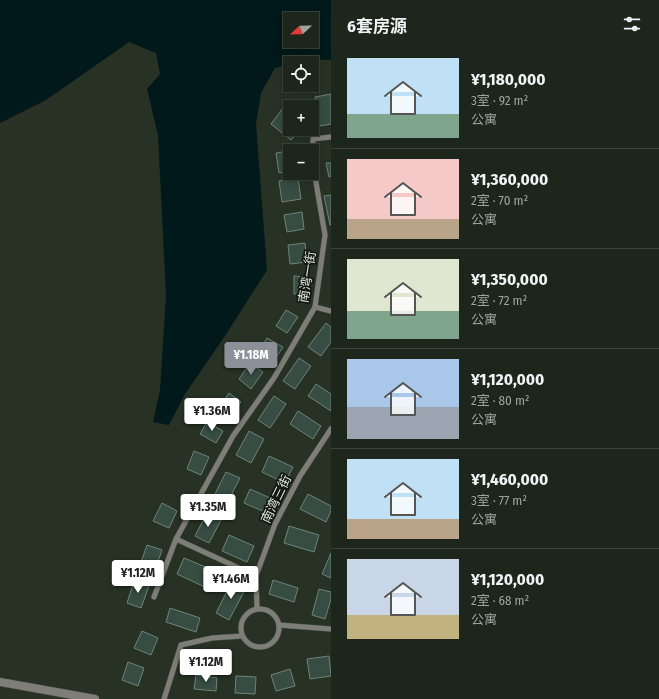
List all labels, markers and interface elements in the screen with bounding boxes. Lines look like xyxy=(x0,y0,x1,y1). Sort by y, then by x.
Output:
north arrow xyxy=(283,12,319,48)
map controls xyxy=(283,12,319,180)
icon: filters xyxy=(621,13,643,35)
text: 6套房源 xyxy=(347,16,407,37)
button: locate xyxy=(283,56,319,92)
text: ¥1,180,000 xyxy=(471,69,546,90)
icon: home xyxy=(379,74,427,122)
text: 3室 · 92 m² xyxy=(471,93,528,108)
button: + xyxy=(283,100,319,136)
text: 公寓 xyxy=(471,112,497,127)
button: − xyxy=(283,144,319,180)
text: ¥1,360,000 xyxy=(471,169,548,190)
icon: home xyxy=(379,175,427,223)
text: 2室 · 70 m² xyxy=(471,193,528,208)
text: 公寓 xyxy=(471,212,497,227)
street label: 南湾一街 xyxy=(296,250,318,304)
text: ¥1,350,000 xyxy=(471,269,548,290)
icon: home xyxy=(379,275,427,323)
text: 2室 · 72 m² xyxy=(471,293,527,308)
text: 公寓 xyxy=(471,312,497,327)
pin: ¥1.18M xyxy=(218,342,284,376)
text: ¥1.18M xyxy=(233,347,269,362)
text: ¥1,120,000 xyxy=(471,369,544,390)
icon: home xyxy=(379,375,427,423)
text: 2室 · 80 m² xyxy=(471,393,530,408)
pin: ¥1.36M xyxy=(179,398,245,432)
text: ¥1.36M xyxy=(193,403,231,418)
text: 公寓 xyxy=(471,412,497,427)
text: ¥1,460,000 xyxy=(471,469,548,490)
street label: 南湾三街 xyxy=(258,472,294,526)
icon: home xyxy=(379,475,427,523)
text: 3室 · 77 m² xyxy=(471,493,527,508)
pin: ¥1.35M xyxy=(175,494,241,528)
text: ¥1.35M xyxy=(190,499,226,514)
text: 公寓 xyxy=(471,512,497,527)
pin: ¥1.12M xyxy=(105,560,171,594)
text: ¥1.12M xyxy=(121,565,155,580)
pin: ¥1.46M xyxy=(198,566,264,600)
text: ¥1,120,000 xyxy=(471,569,544,590)
text: ¥1.46M xyxy=(212,571,250,586)
icon: home xyxy=(379,575,427,623)
text: 2室 · 68 m² xyxy=(471,593,529,608)
text: 公寓 xyxy=(471,612,497,627)
pin: ¥1.12M xyxy=(173,649,239,683)
text: ¥1.12M xyxy=(189,654,223,669)

